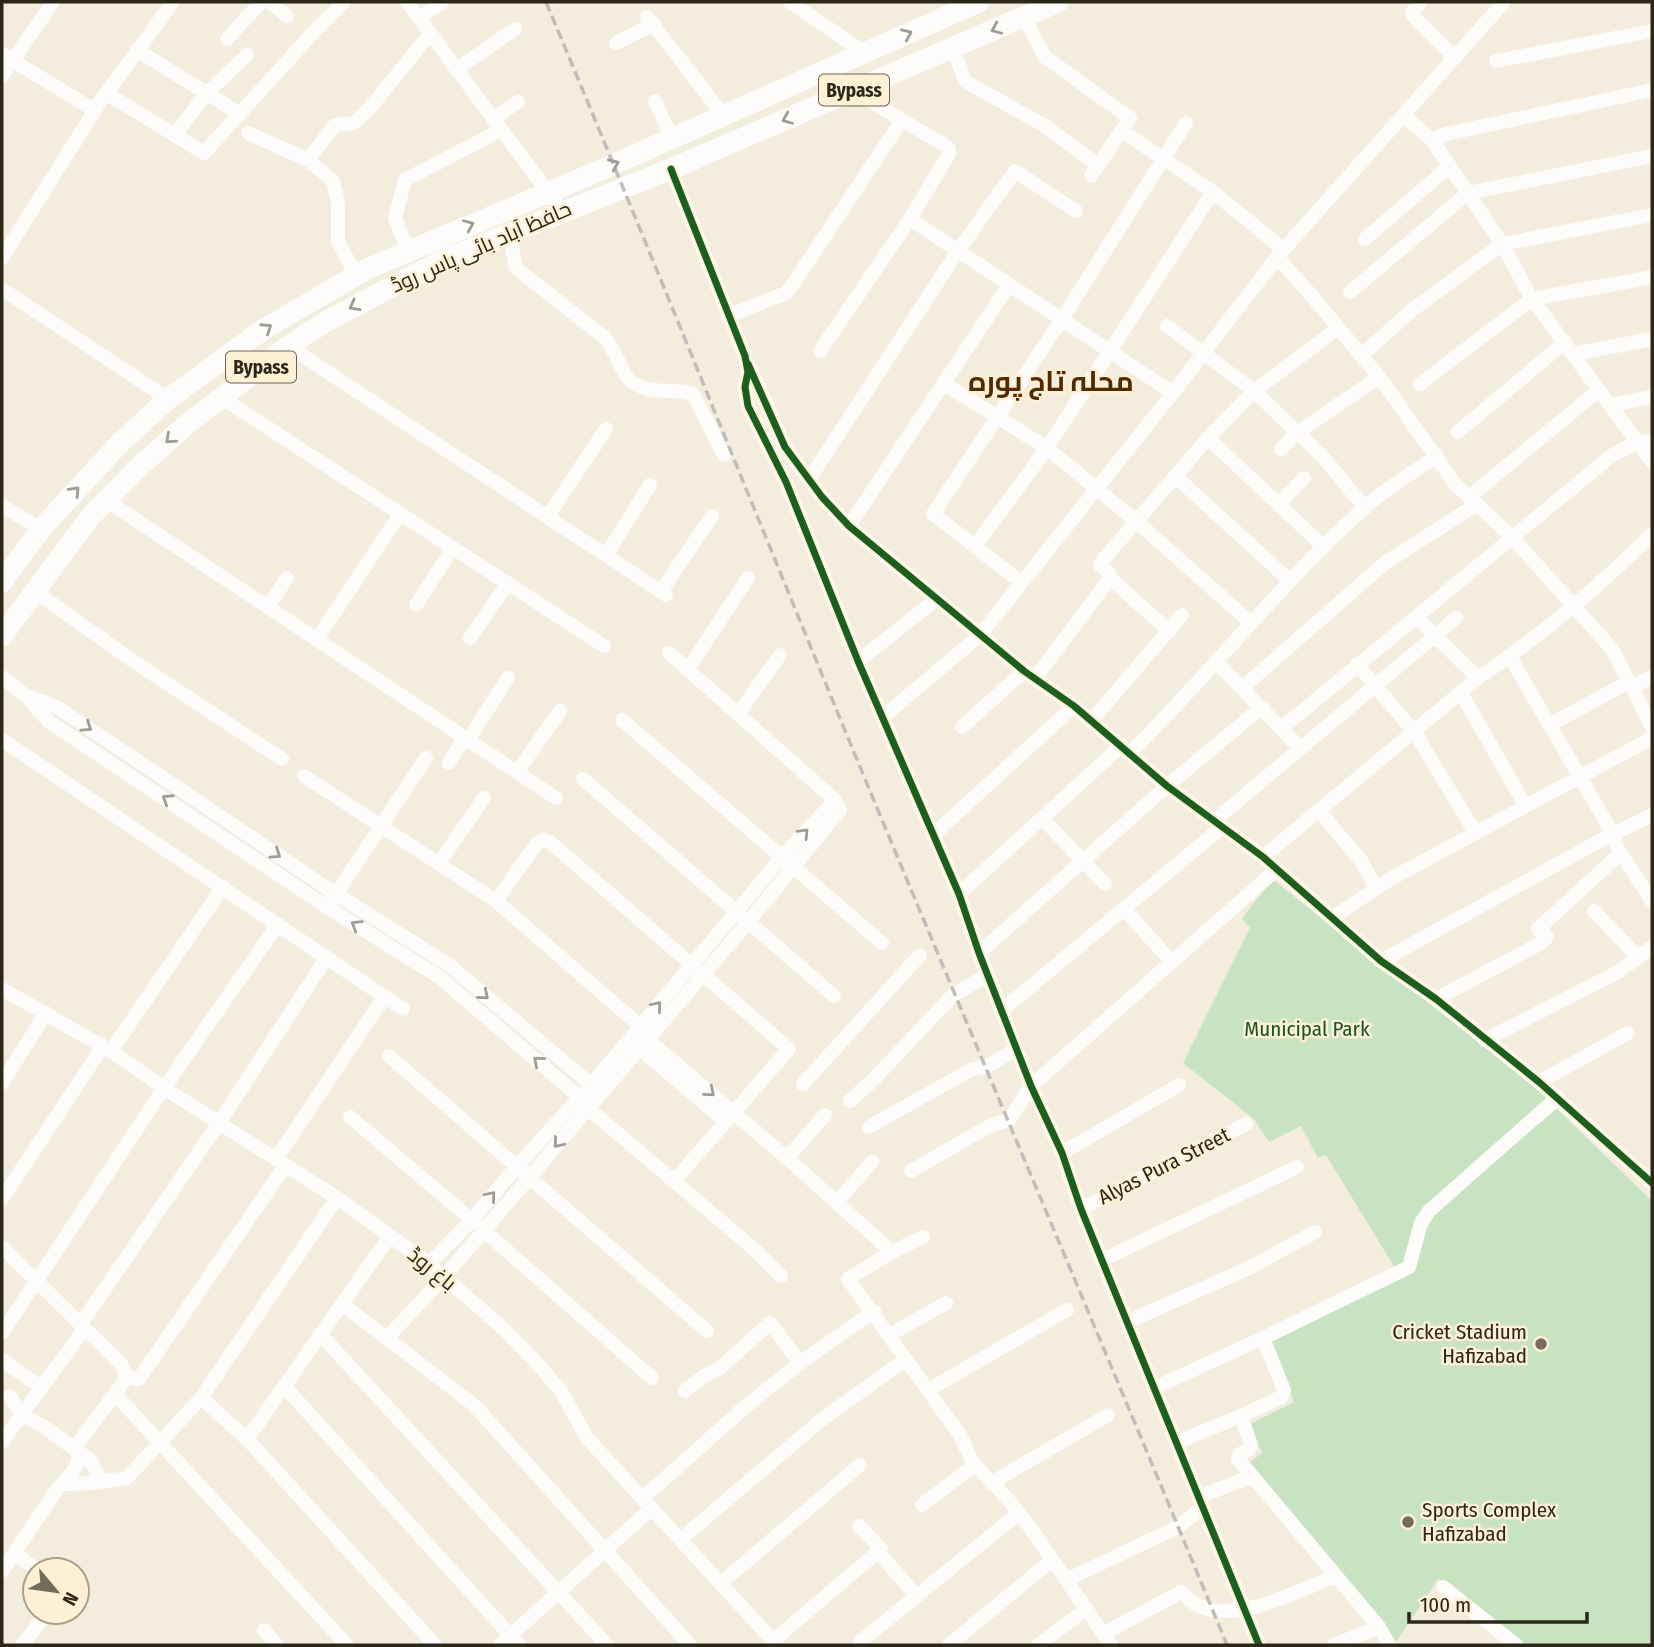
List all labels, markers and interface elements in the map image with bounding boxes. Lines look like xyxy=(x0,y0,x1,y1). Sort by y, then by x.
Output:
one-way arrow xyxy=(991,21,1003,35)
one-way arrow xyxy=(900,29,912,43)
road number: Bypass xyxy=(819,74,889,106)
one-way arrow xyxy=(782,111,794,125)
one-way arrow xyxy=(607,158,619,172)
street label: حافظ آباد بائی پاس روڈ xyxy=(387,195,576,299)
one-way arrow xyxy=(462,219,474,233)
one-way arrow xyxy=(349,298,361,311)
one-way arrow xyxy=(259,323,272,336)
road number: Bypass xyxy=(226,352,296,382)
district label: محلہ تاج پورہ xyxy=(968,365,1134,401)
one-way arrow xyxy=(165,431,178,443)
one-way arrow xyxy=(67,486,80,499)
one-way arrow xyxy=(79,719,92,731)
one-way arrow xyxy=(162,794,175,807)
one-way arrow xyxy=(796,828,809,841)
one-way arrow xyxy=(268,845,281,858)
one-way arrow xyxy=(351,921,364,934)
one-way arrow xyxy=(476,987,489,999)
one-way arrow xyxy=(649,1001,661,1014)
park label: Municipal Park xyxy=(1244,1016,1370,1042)
one-way arrow xyxy=(533,1057,546,1070)
one-way arrow xyxy=(702,1083,714,1096)
street label: Alyas Pura Street xyxy=(1094,1122,1234,1210)
one-way arrow xyxy=(554,1134,566,1147)
one-way arrow xyxy=(483,1191,496,1204)
street label: باغ روڈ xyxy=(402,1241,462,1297)
place label: Cricket Stadium Hafizabad xyxy=(1392,1319,1527,1369)
marker: Cricket Stadium Hafizabad xyxy=(1533,1336,1549,1352)
place label: Sports Complex Hafizabad xyxy=(1422,1497,1557,1547)
marker: Sports Complex Hafizabad xyxy=(1400,1514,1416,1530)
north arrow xyxy=(21,1556,91,1626)
scale bar xyxy=(1409,1580,1588,1624)
text: N xyxy=(58,1588,83,1610)
text: 100 m xyxy=(1420,1592,1471,1618)

